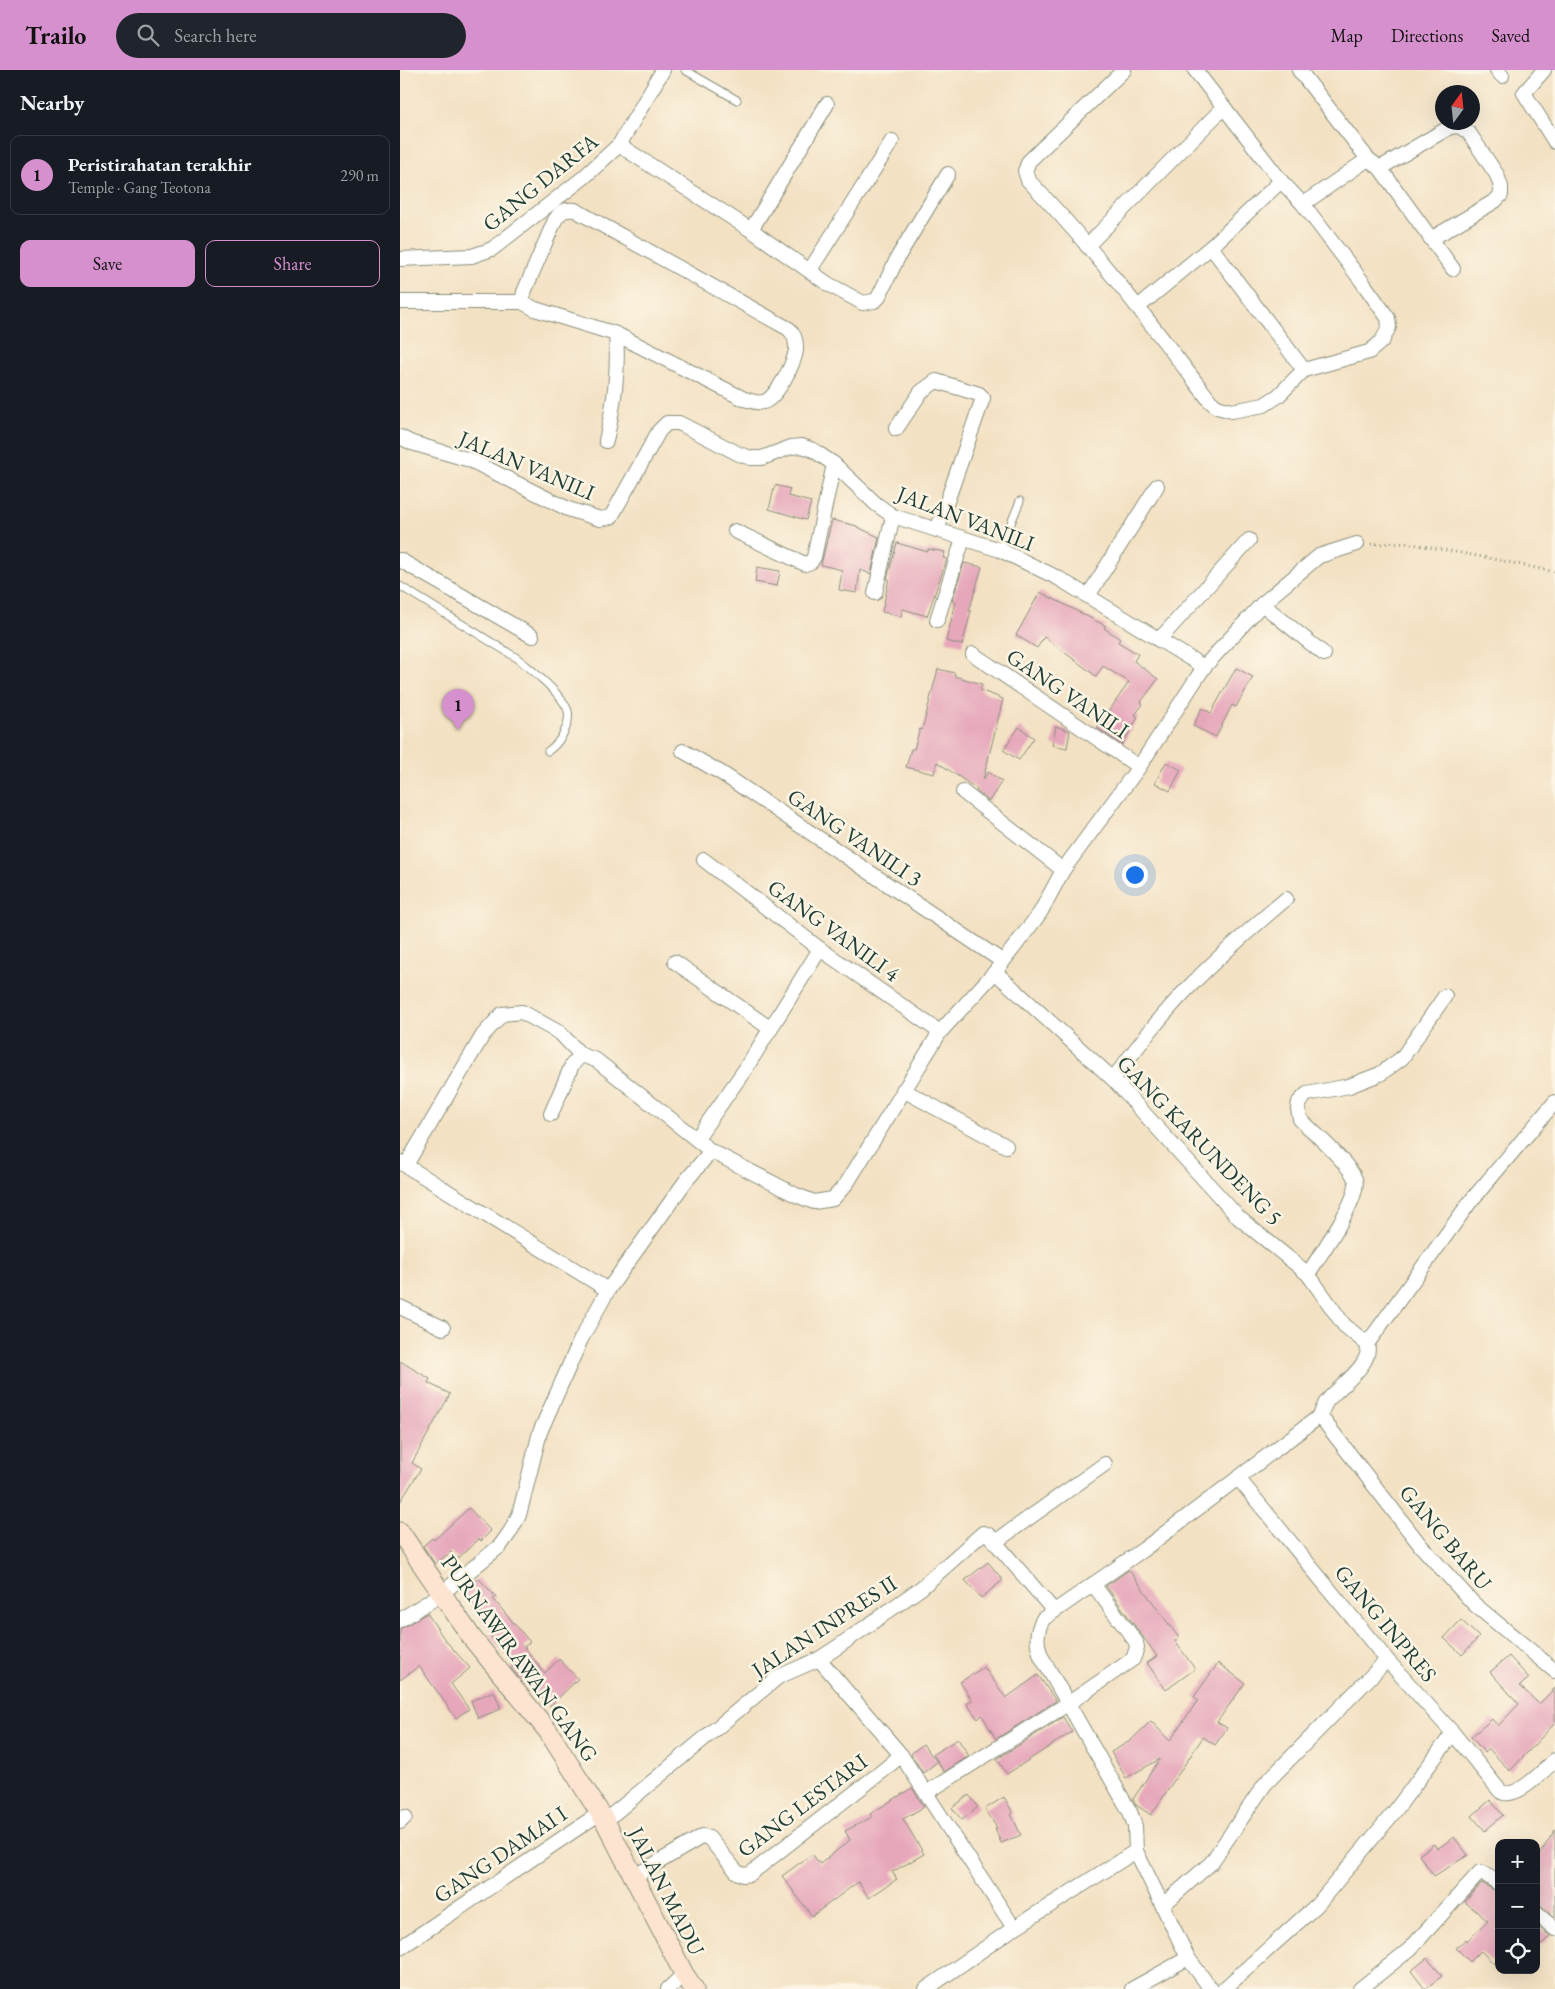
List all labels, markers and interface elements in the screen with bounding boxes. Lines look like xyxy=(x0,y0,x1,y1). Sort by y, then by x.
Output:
search box xyxy=(116,13,466,58)
text: Trailo xyxy=(25,20,86,51)
icon: search xyxy=(134,21,162,49)
text: Search here xyxy=(174,23,257,48)
text: Map xyxy=(1331,24,1363,47)
text: Directions xyxy=(1391,24,1463,47)
text: Saved xyxy=(1491,24,1530,47)
north arrow xyxy=(1435,85,1480,130)
text: Nearby xyxy=(20,89,84,116)
street label: GANG DARFA xyxy=(476,126,605,238)
text: Peristirahatan terakhir xyxy=(68,152,251,177)
text: 1 xyxy=(33,165,41,186)
text: 290 m xyxy=(340,165,379,186)
text: Temple · Gang Teotona xyxy=(68,177,211,198)
button: Save xyxy=(20,240,195,287)
button: Share xyxy=(205,240,380,287)
street label: JALAN VANILI xyxy=(453,423,600,507)
street label: JALAN VANILI xyxy=(891,478,1039,558)
street label: GANG VANILI xyxy=(1001,642,1135,745)
pin: 1 xyxy=(442,689,474,730)
street label: GANG VANILI 3 xyxy=(782,782,928,893)
your location xyxy=(1122,862,1148,888)
street label: GANG VANILI 4 xyxy=(762,873,906,988)
street label: GANG KARUNDENG 5 xyxy=(1111,1049,1289,1232)
street label: GANG BARU xyxy=(1393,1479,1499,1597)
street label: PURNAWIRAWAN GANG xyxy=(435,1549,605,1768)
street label: GANG INPRES xyxy=(1328,1559,1443,1688)
street label: JALAN INPRES II xyxy=(745,1568,903,1685)
street label: GANG LESTARI xyxy=(731,1747,874,1864)
street label: GANG DAMAI I xyxy=(428,1799,573,1910)
street label: JALAN MADU xyxy=(621,1820,712,1961)
map controls xyxy=(1495,1839,1540,1974)
button: + xyxy=(1495,1839,1540,1884)
button: − xyxy=(1495,1884,1540,1929)
button: locate xyxy=(1495,1929,1540,1974)

